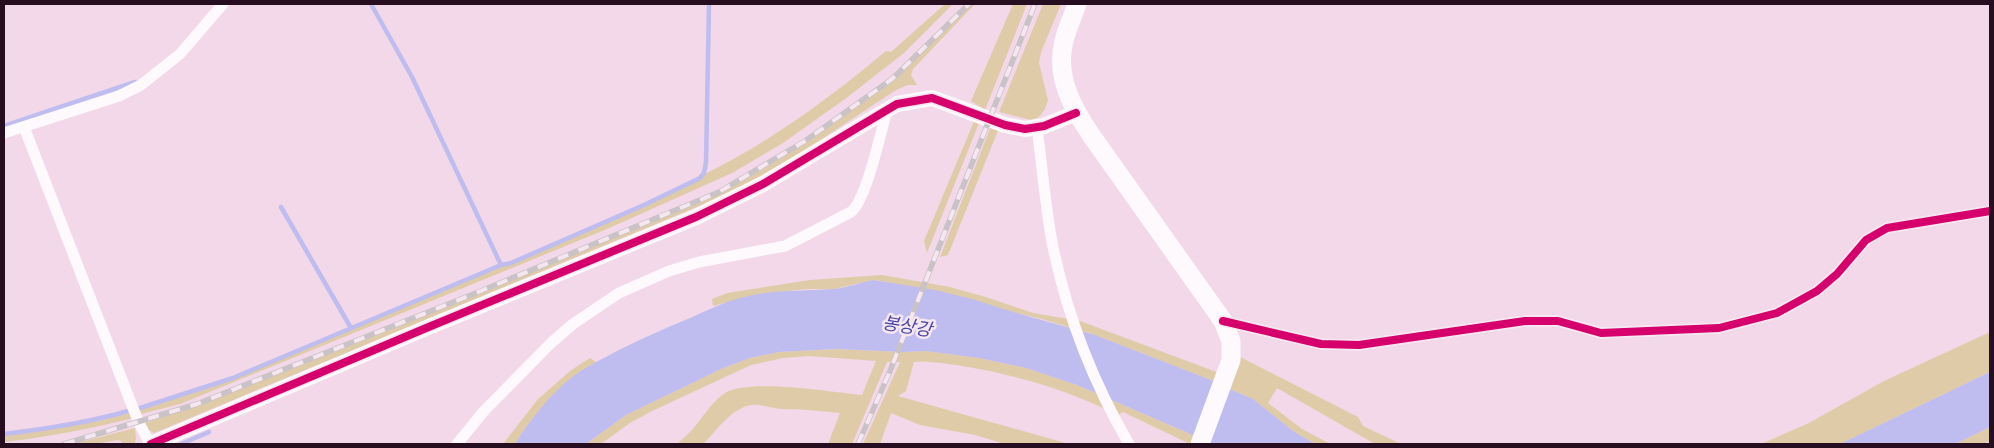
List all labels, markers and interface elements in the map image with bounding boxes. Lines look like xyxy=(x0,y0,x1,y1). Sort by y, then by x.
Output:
water label: 봉상강 xyxy=(881,311,936,342)

